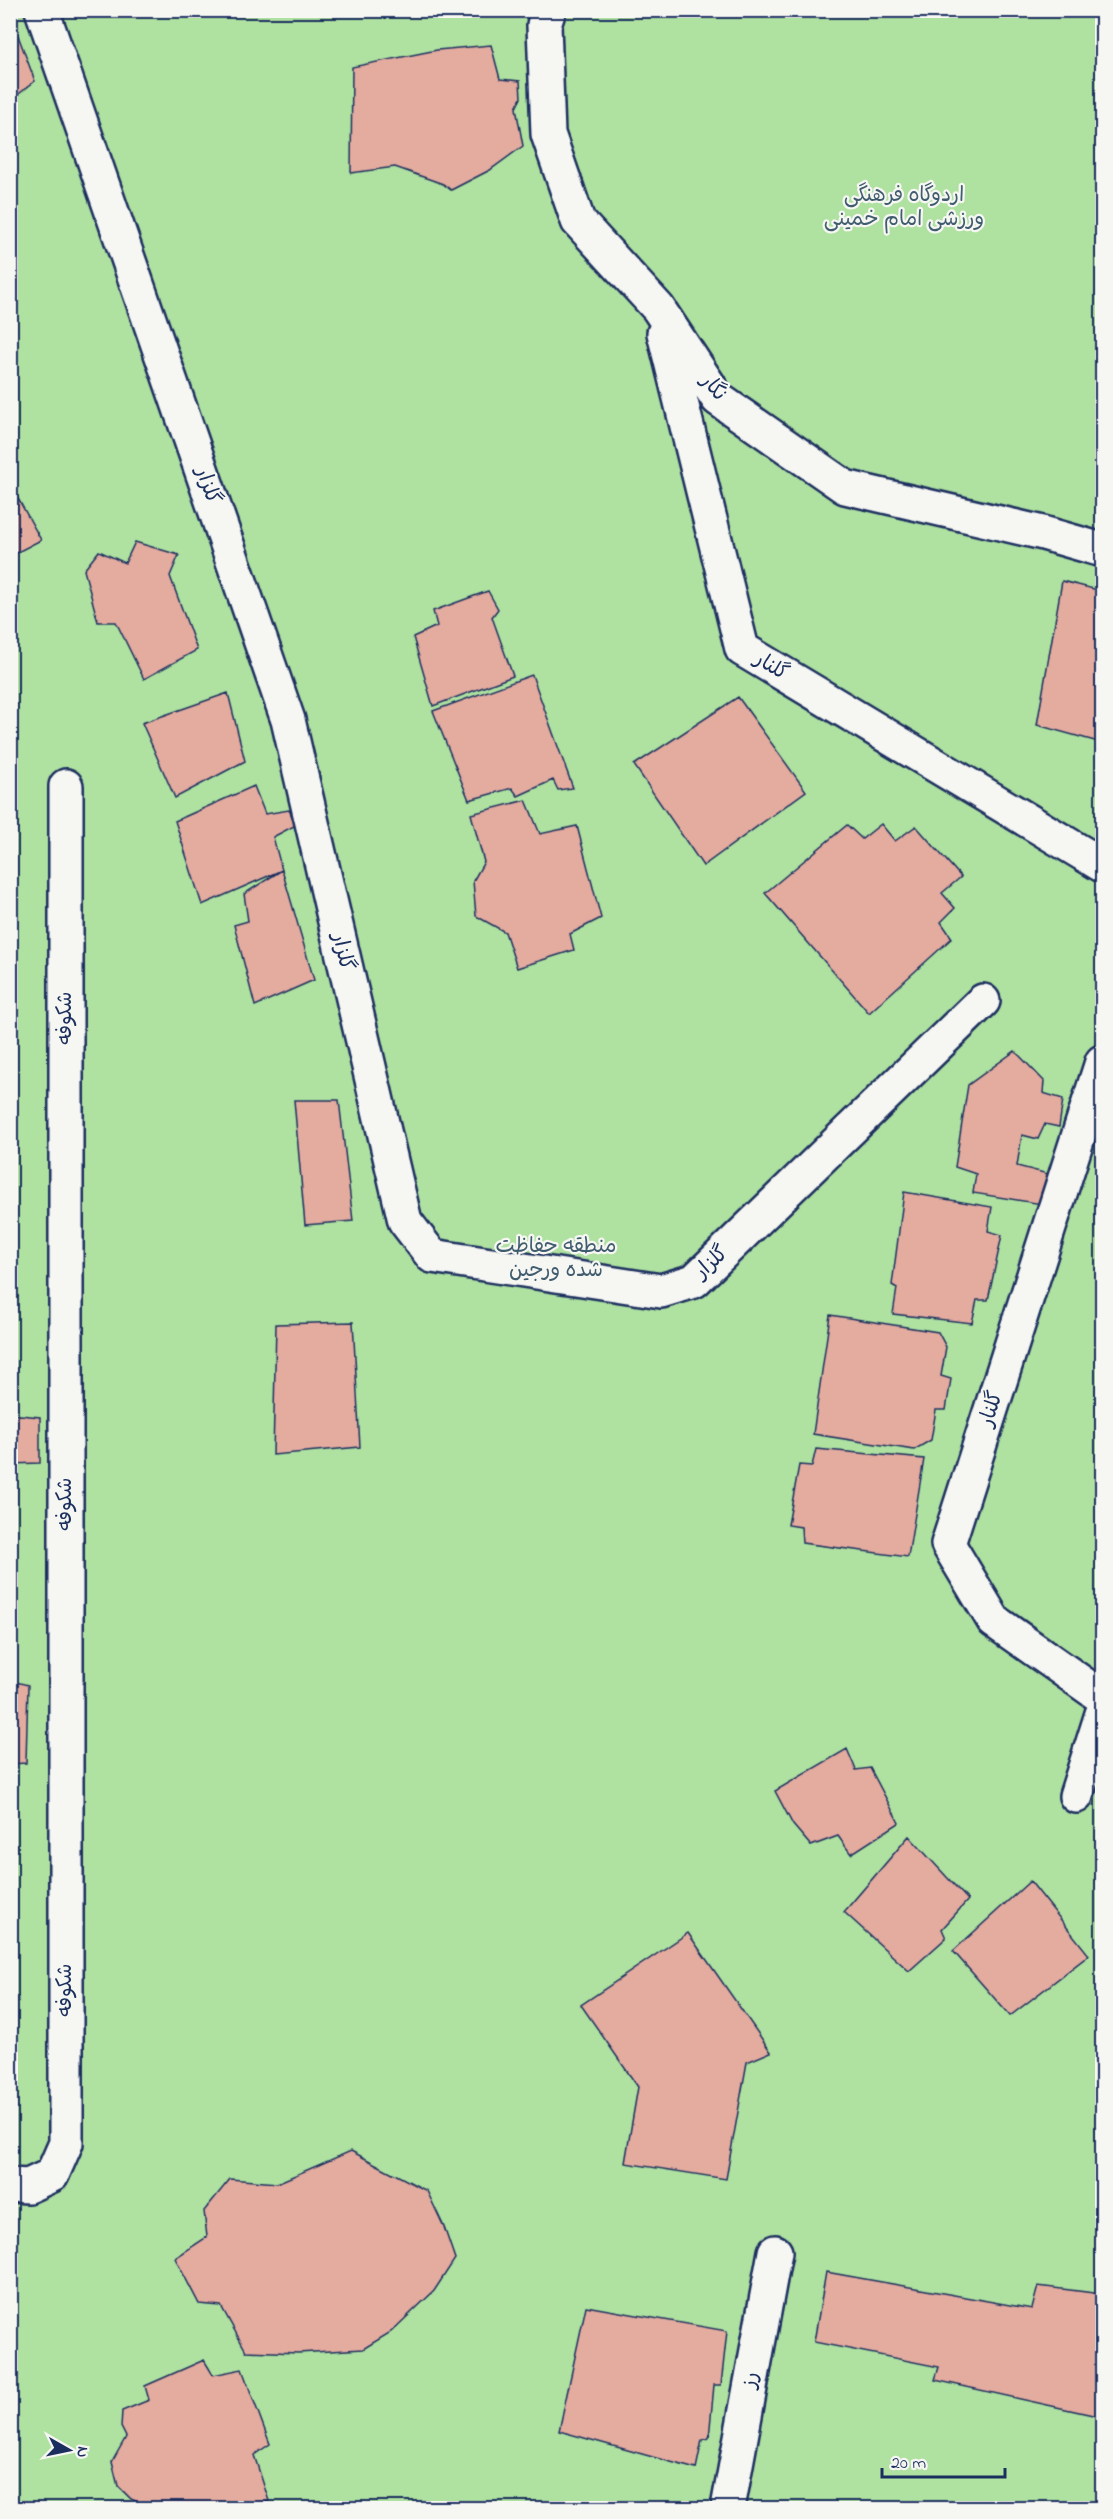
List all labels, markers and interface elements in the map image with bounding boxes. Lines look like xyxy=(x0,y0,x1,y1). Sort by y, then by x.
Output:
park label: اردوگاه فرهنگی ورزشی امام خمینی xyxy=(824,181,984,235)
street label: نگار xyxy=(692,366,733,408)
street label: گلزار xyxy=(186,461,227,509)
street label: گلنار xyxy=(746,644,794,689)
street label: گلزار xyxy=(323,928,361,974)
street label: شکوفه xyxy=(51,991,81,1045)
park label: منطقه حفاظت شده ورجین xyxy=(496,1232,616,1286)
street label: گلزار xyxy=(687,1239,736,1288)
street label: گلنار xyxy=(972,1387,1012,1433)
street label: شکوفه xyxy=(51,1477,81,1531)
street label: شکوفه xyxy=(51,1963,81,2017)
street label: رز xyxy=(734,2370,767,2392)
north arrow xyxy=(39,2420,99,2480)
scale bar xyxy=(882,2441,1005,2479)
text: N xyxy=(69,2445,95,2459)
text: 20 m xyxy=(891,2451,926,2477)

